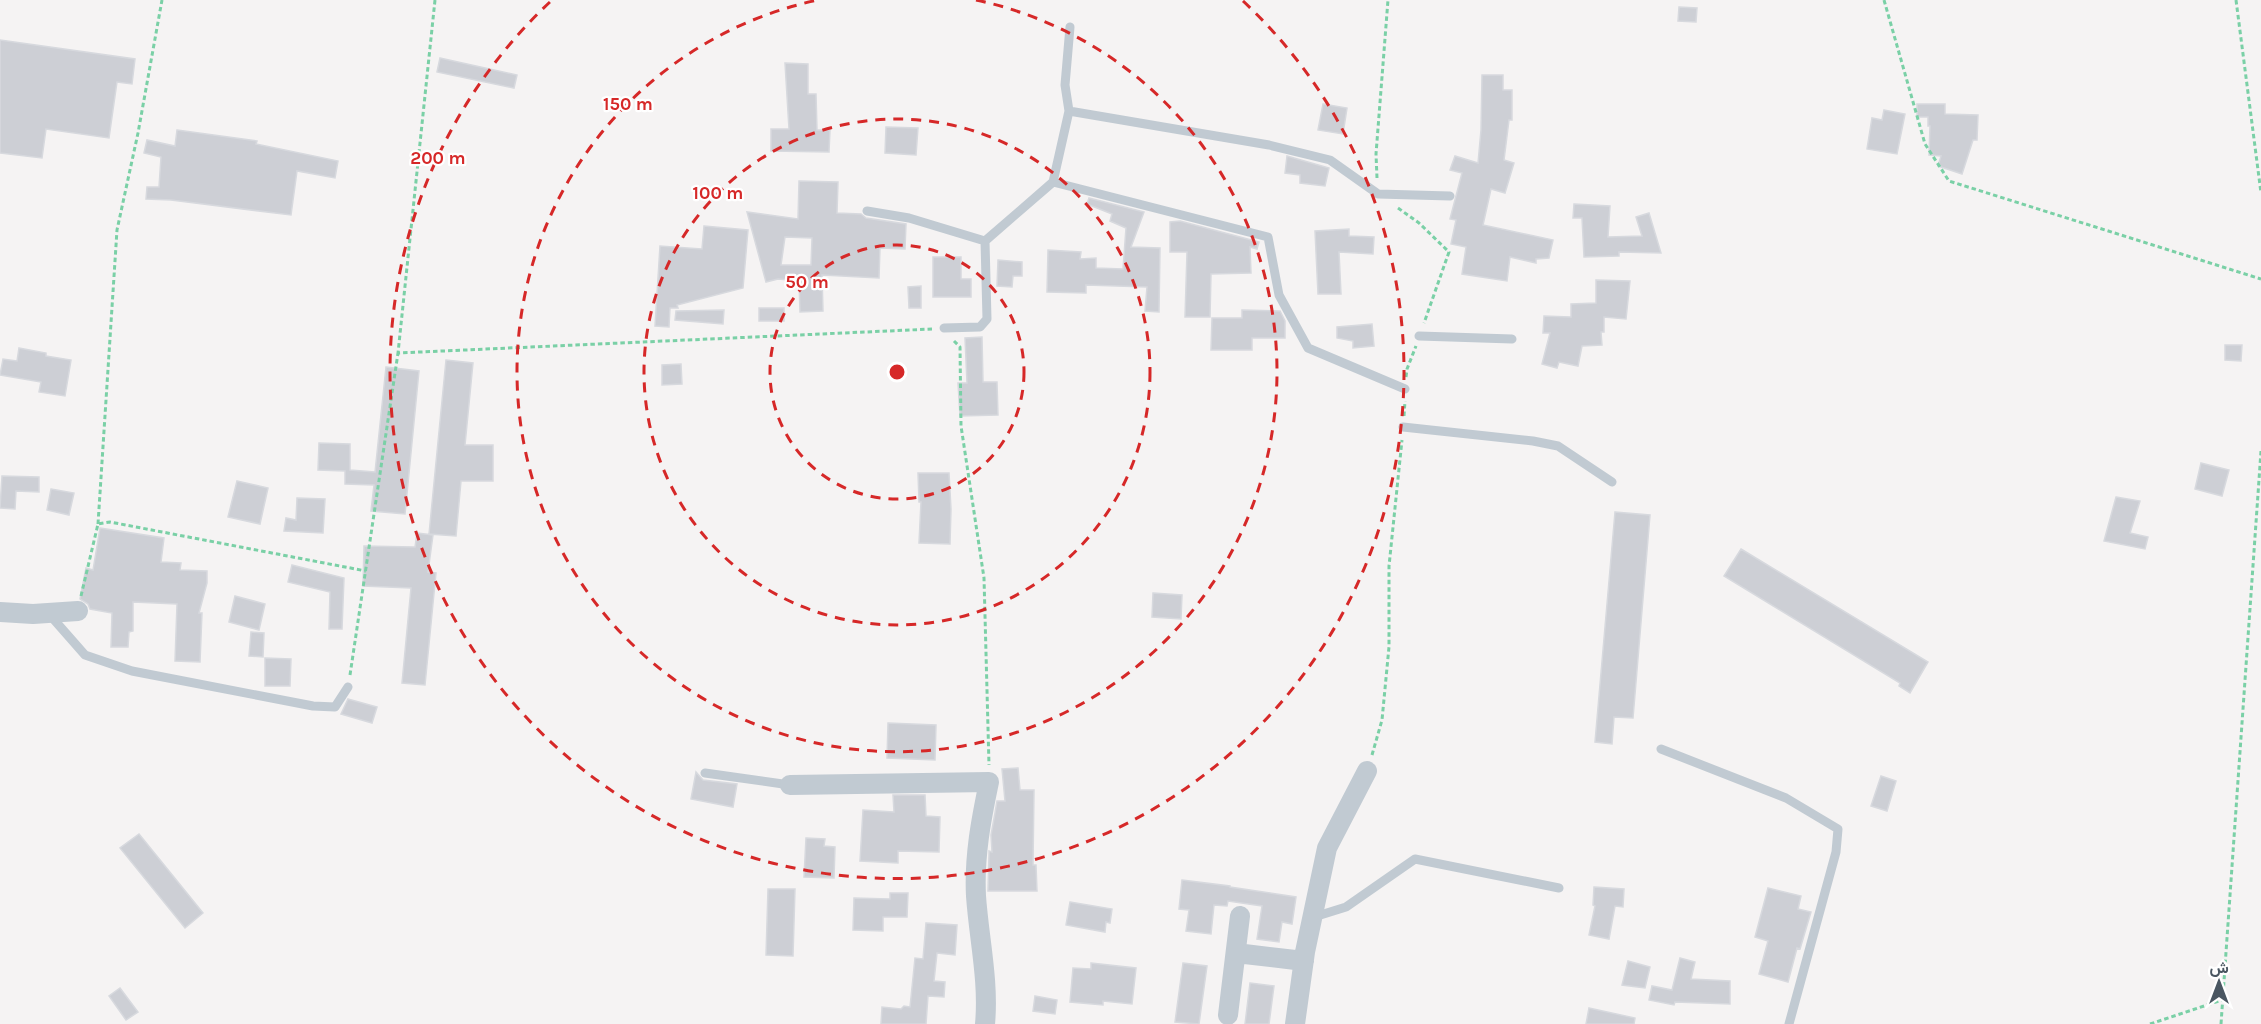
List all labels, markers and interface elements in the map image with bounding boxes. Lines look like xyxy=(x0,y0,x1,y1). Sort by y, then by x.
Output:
text: 150 m xyxy=(603,93,653,115)
text: 200 m xyxy=(410,147,466,169)
text: 100 m xyxy=(693,182,743,204)
text: 50 m xyxy=(785,271,829,293)
centre of rings xyxy=(887,362,907,382)
north arrow xyxy=(2189,952,2249,1012)
text: ش xyxy=(2209,958,2229,977)

